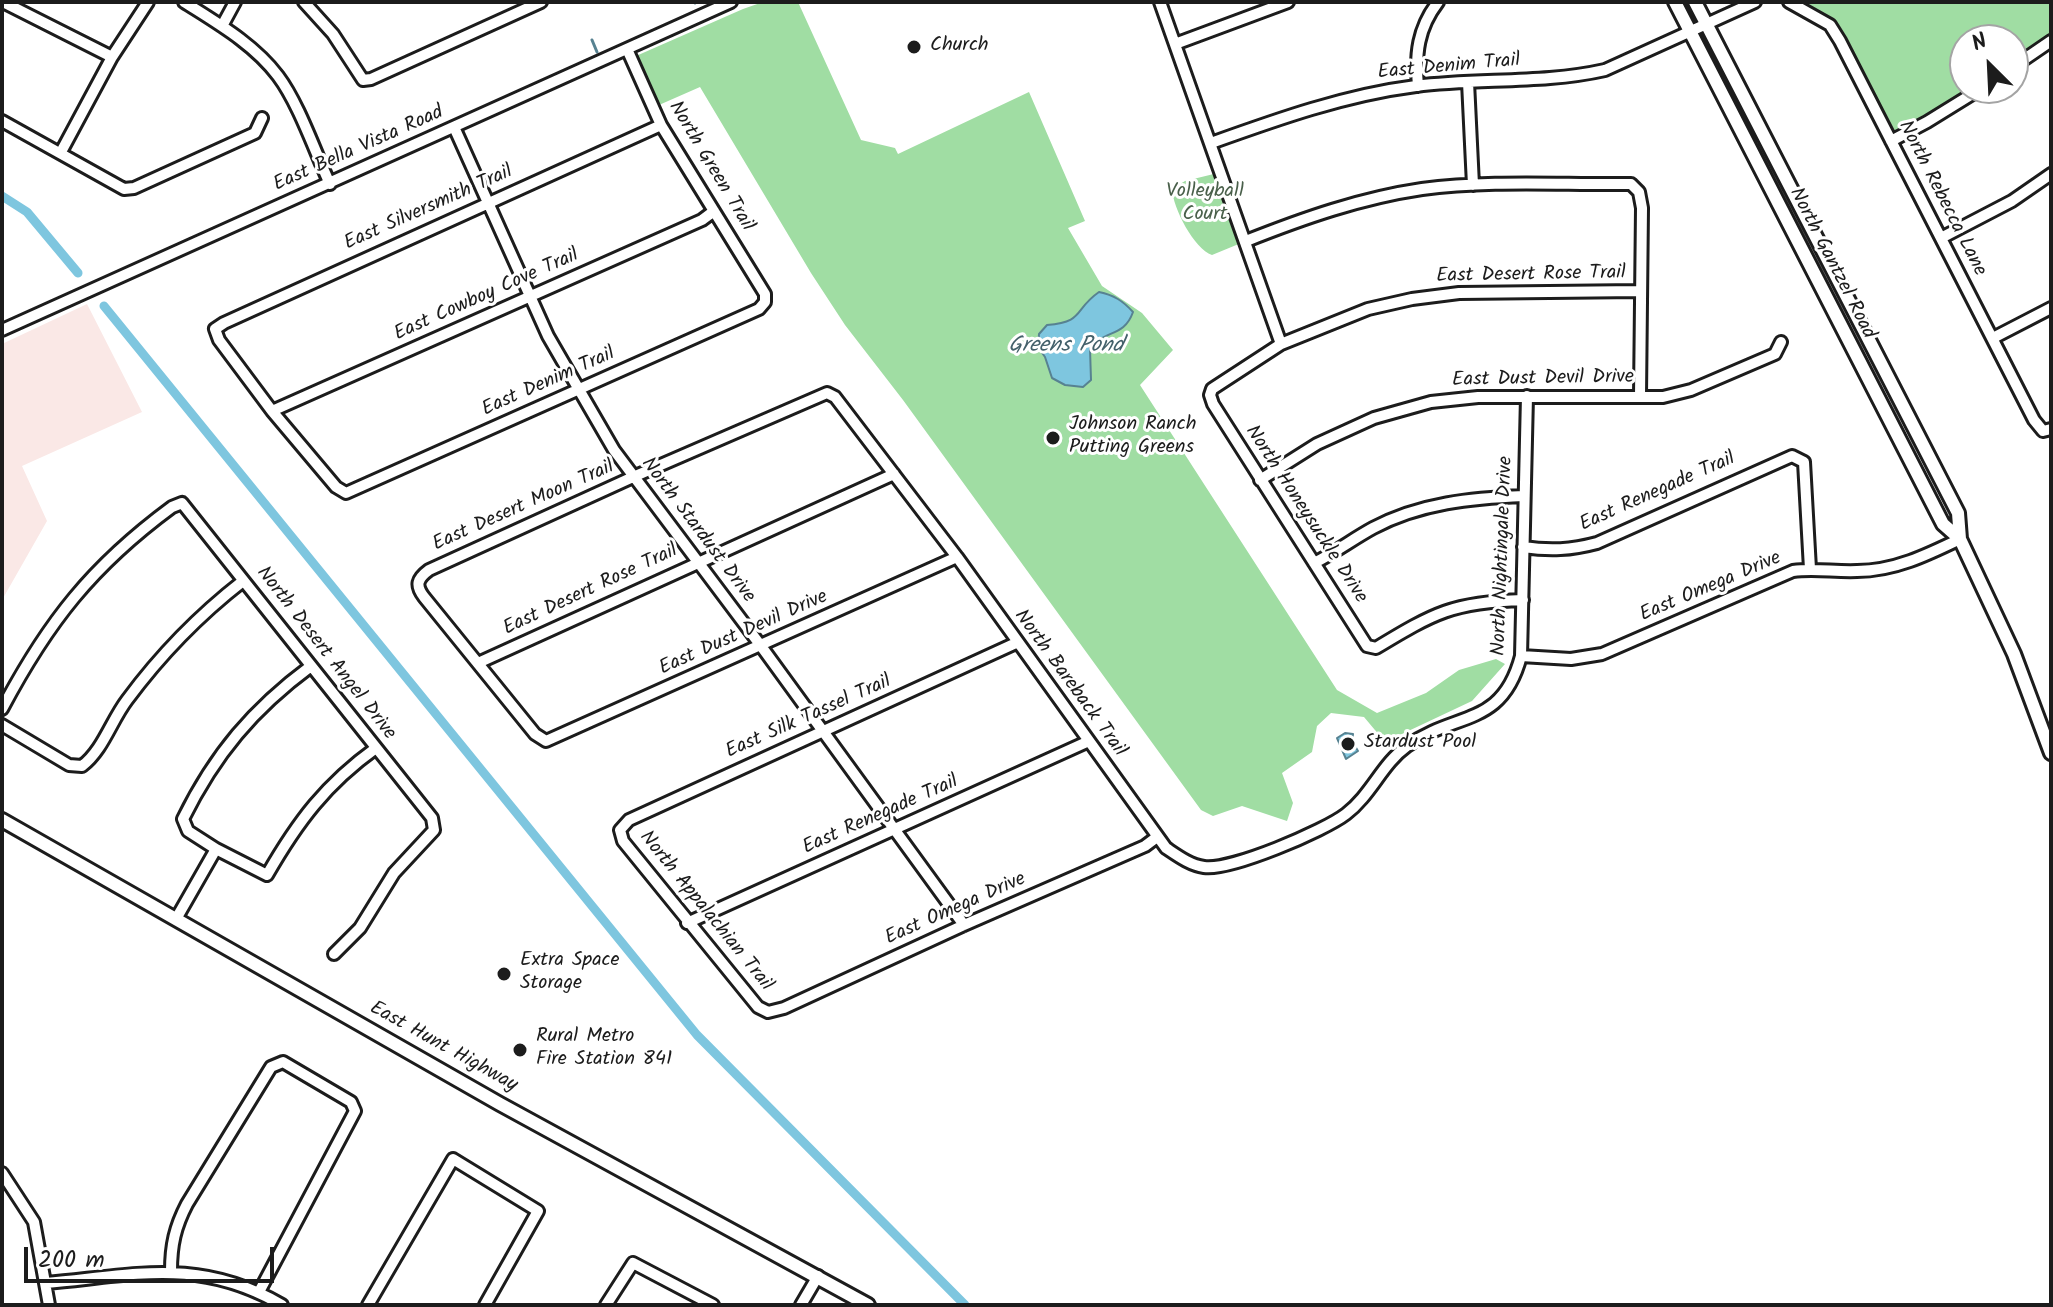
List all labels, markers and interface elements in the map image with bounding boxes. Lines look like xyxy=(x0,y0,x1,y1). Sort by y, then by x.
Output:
north arrow xyxy=(1949,24,2029,104)
text: N xyxy=(1966,25,1993,62)
place label: Church xyxy=(930,35,989,59)
marker: Church xyxy=(905,38,923,56)
street label: East Denim Trail xyxy=(1377,50,1521,86)
street label: North Green Trail xyxy=(662,98,758,236)
street label: East Bella Vista Road xyxy=(270,102,448,198)
street label: North Rebecca Lane xyxy=(1891,117,1991,281)
street label: East Silversmith Trail xyxy=(341,161,517,257)
park label: Volleyball Court xyxy=(1166,181,1244,228)
street label: North Gantzel Road xyxy=(1783,184,1879,344)
street label: East Cowboy Cove Trail xyxy=(391,244,583,348)
street label: East Desert Rose Trail xyxy=(1436,262,1626,290)
water label: Greens Pond xyxy=(1008,334,1124,360)
street label: East Denim Trail xyxy=(479,343,619,423)
street label: East Dust Devil Drive xyxy=(1452,366,1634,394)
place label: Johnson Ranch Putting Greens xyxy=(1069,414,1196,461)
street label: North Honeysuckle Drive xyxy=(1238,422,1372,608)
marker: Johnson Ranch Putting Greens xyxy=(1044,429,1062,447)
street label: East Renegade Trail xyxy=(1576,448,1740,538)
street label: North Stardust Drive xyxy=(635,454,759,608)
street label: East Desert Moon Trail xyxy=(430,456,618,558)
street label: North Nightingale Drive xyxy=(1489,456,1519,656)
street label: East Desert Rose Trail xyxy=(500,540,682,642)
street label: East Omega Drive xyxy=(1637,547,1785,629)
street label: North Desert Angel Drive xyxy=(250,563,400,745)
street label: East Dust Devil Drive xyxy=(656,586,832,682)
street label: North Bareback Trail xyxy=(1008,606,1130,762)
street label: East Silk Tassel Trail xyxy=(723,671,895,765)
place label: Stardust Pool xyxy=(1364,732,1476,756)
marker: Stardust Pool xyxy=(1339,735,1357,753)
street label: East Renegade Trail xyxy=(799,771,963,861)
street label: North Appalachian Trail xyxy=(633,827,777,997)
street label: East Omega Drive xyxy=(882,868,1030,952)
place label: Extra Space Storage xyxy=(520,950,619,997)
marker: Extra Space Storage xyxy=(495,965,513,983)
street label: East Hunt Highway xyxy=(365,997,521,1099)
place label: Rural Metro Fire Station 841 xyxy=(536,1026,672,1073)
marker: Rural Metro Fire Station 841 xyxy=(511,1041,529,1059)
scale bar xyxy=(28,1231,278,1281)
text: 200 m xyxy=(38,1241,105,1280)

